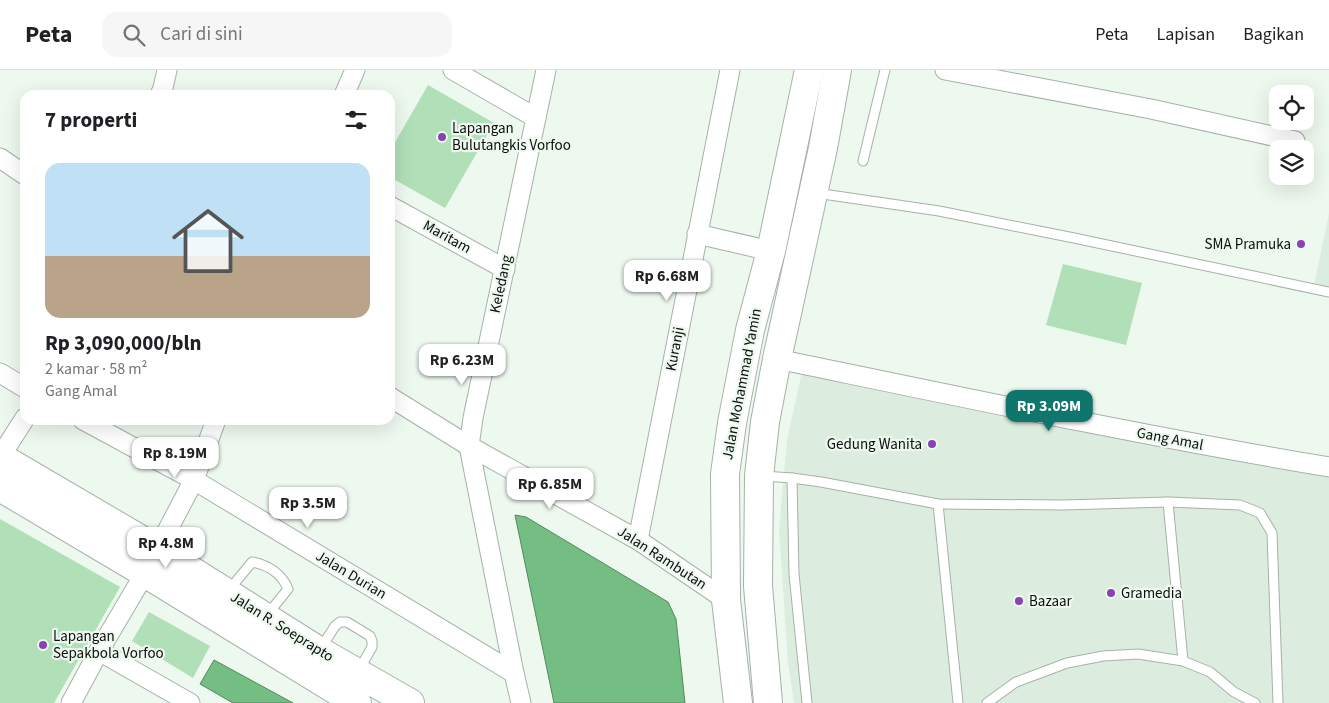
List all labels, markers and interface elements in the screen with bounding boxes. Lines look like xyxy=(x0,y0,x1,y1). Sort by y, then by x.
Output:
search box xyxy=(102,12,452,57)
text: Peta xyxy=(25,17,72,52)
icon: search xyxy=(120,21,148,49)
text: Cari di sini xyxy=(160,21,243,48)
text: Peta xyxy=(1095,22,1128,47)
text: Lapisan xyxy=(1156,22,1215,47)
text: Bagikan xyxy=(1243,22,1304,47)
map controls xyxy=(1269,85,1314,185)
button: locate xyxy=(1269,85,1314,130)
text: 7 properti xyxy=(45,105,137,135)
icon: filters xyxy=(342,106,370,134)
place label: Lapangan Bulutangkis Vorfoo xyxy=(452,118,571,156)
marker: Lapangan Bulutangkis Vorfoo xyxy=(436,131,448,143)
button: layers xyxy=(1269,140,1314,185)
icon: home xyxy=(163,196,253,286)
street label: Maritam xyxy=(419,215,475,259)
place label: SMA Pramuka xyxy=(1205,234,1291,255)
marker: SMA Pramuka xyxy=(1295,238,1307,250)
street label: Keledang xyxy=(485,253,517,315)
pin: Rp 6.68M xyxy=(615,260,719,302)
text: Rp 6.68M xyxy=(635,265,699,287)
street label: Jalan Mohammad Yamin xyxy=(717,306,767,462)
street label: Kuranji xyxy=(660,325,690,373)
text: Rp 3,090,000/bln xyxy=(45,328,202,358)
pin: Rp 6.23M xyxy=(410,344,514,386)
text: Rp 6.23M xyxy=(430,349,494,371)
text: 2 kamar · 58 m² xyxy=(45,358,147,380)
text: Gang Amal xyxy=(45,380,117,402)
pin: Rp 3.09M xyxy=(997,390,1101,432)
text: Rp 3.09M xyxy=(1017,395,1081,417)
street label: Gang Amal xyxy=(1135,422,1205,456)
place label: Gedung Wanita xyxy=(827,434,922,455)
pin: Rp 8.19M xyxy=(123,436,227,479)
marker: Gedung Wanita xyxy=(926,438,938,450)
text: Rp 8.19M xyxy=(143,442,207,464)
pin: Rp 6.85M xyxy=(498,468,602,510)
text: Rp 6.85M xyxy=(518,473,582,495)
pin: Rp 3.5M xyxy=(262,486,354,529)
text: Rp 3.5M xyxy=(280,492,336,514)
street label: Jalan Rambutan xyxy=(613,521,711,595)
pin: Rp 4.8M xyxy=(120,526,212,569)
text: Rp 4.8M xyxy=(138,532,194,554)
street label: Jalan Durian xyxy=(312,546,390,604)
place label: Gramedia xyxy=(1121,583,1182,604)
street label: Jalan R. Soeprapto xyxy=(226,587,338,667)
marker: Gramedia xyxy=(1105,587,1117,599)
place label: Bazaar xyxy=(1029,591,1073,612)
marker: Bazaar xyxy=(1013,595,1025,607)
place label: Lapangan Sepakbola Vorfoo xyxy=(53,626,164,664)
marker: Lapangan Sepakbola Vorfoo xyxy=(37,639,49,651)

